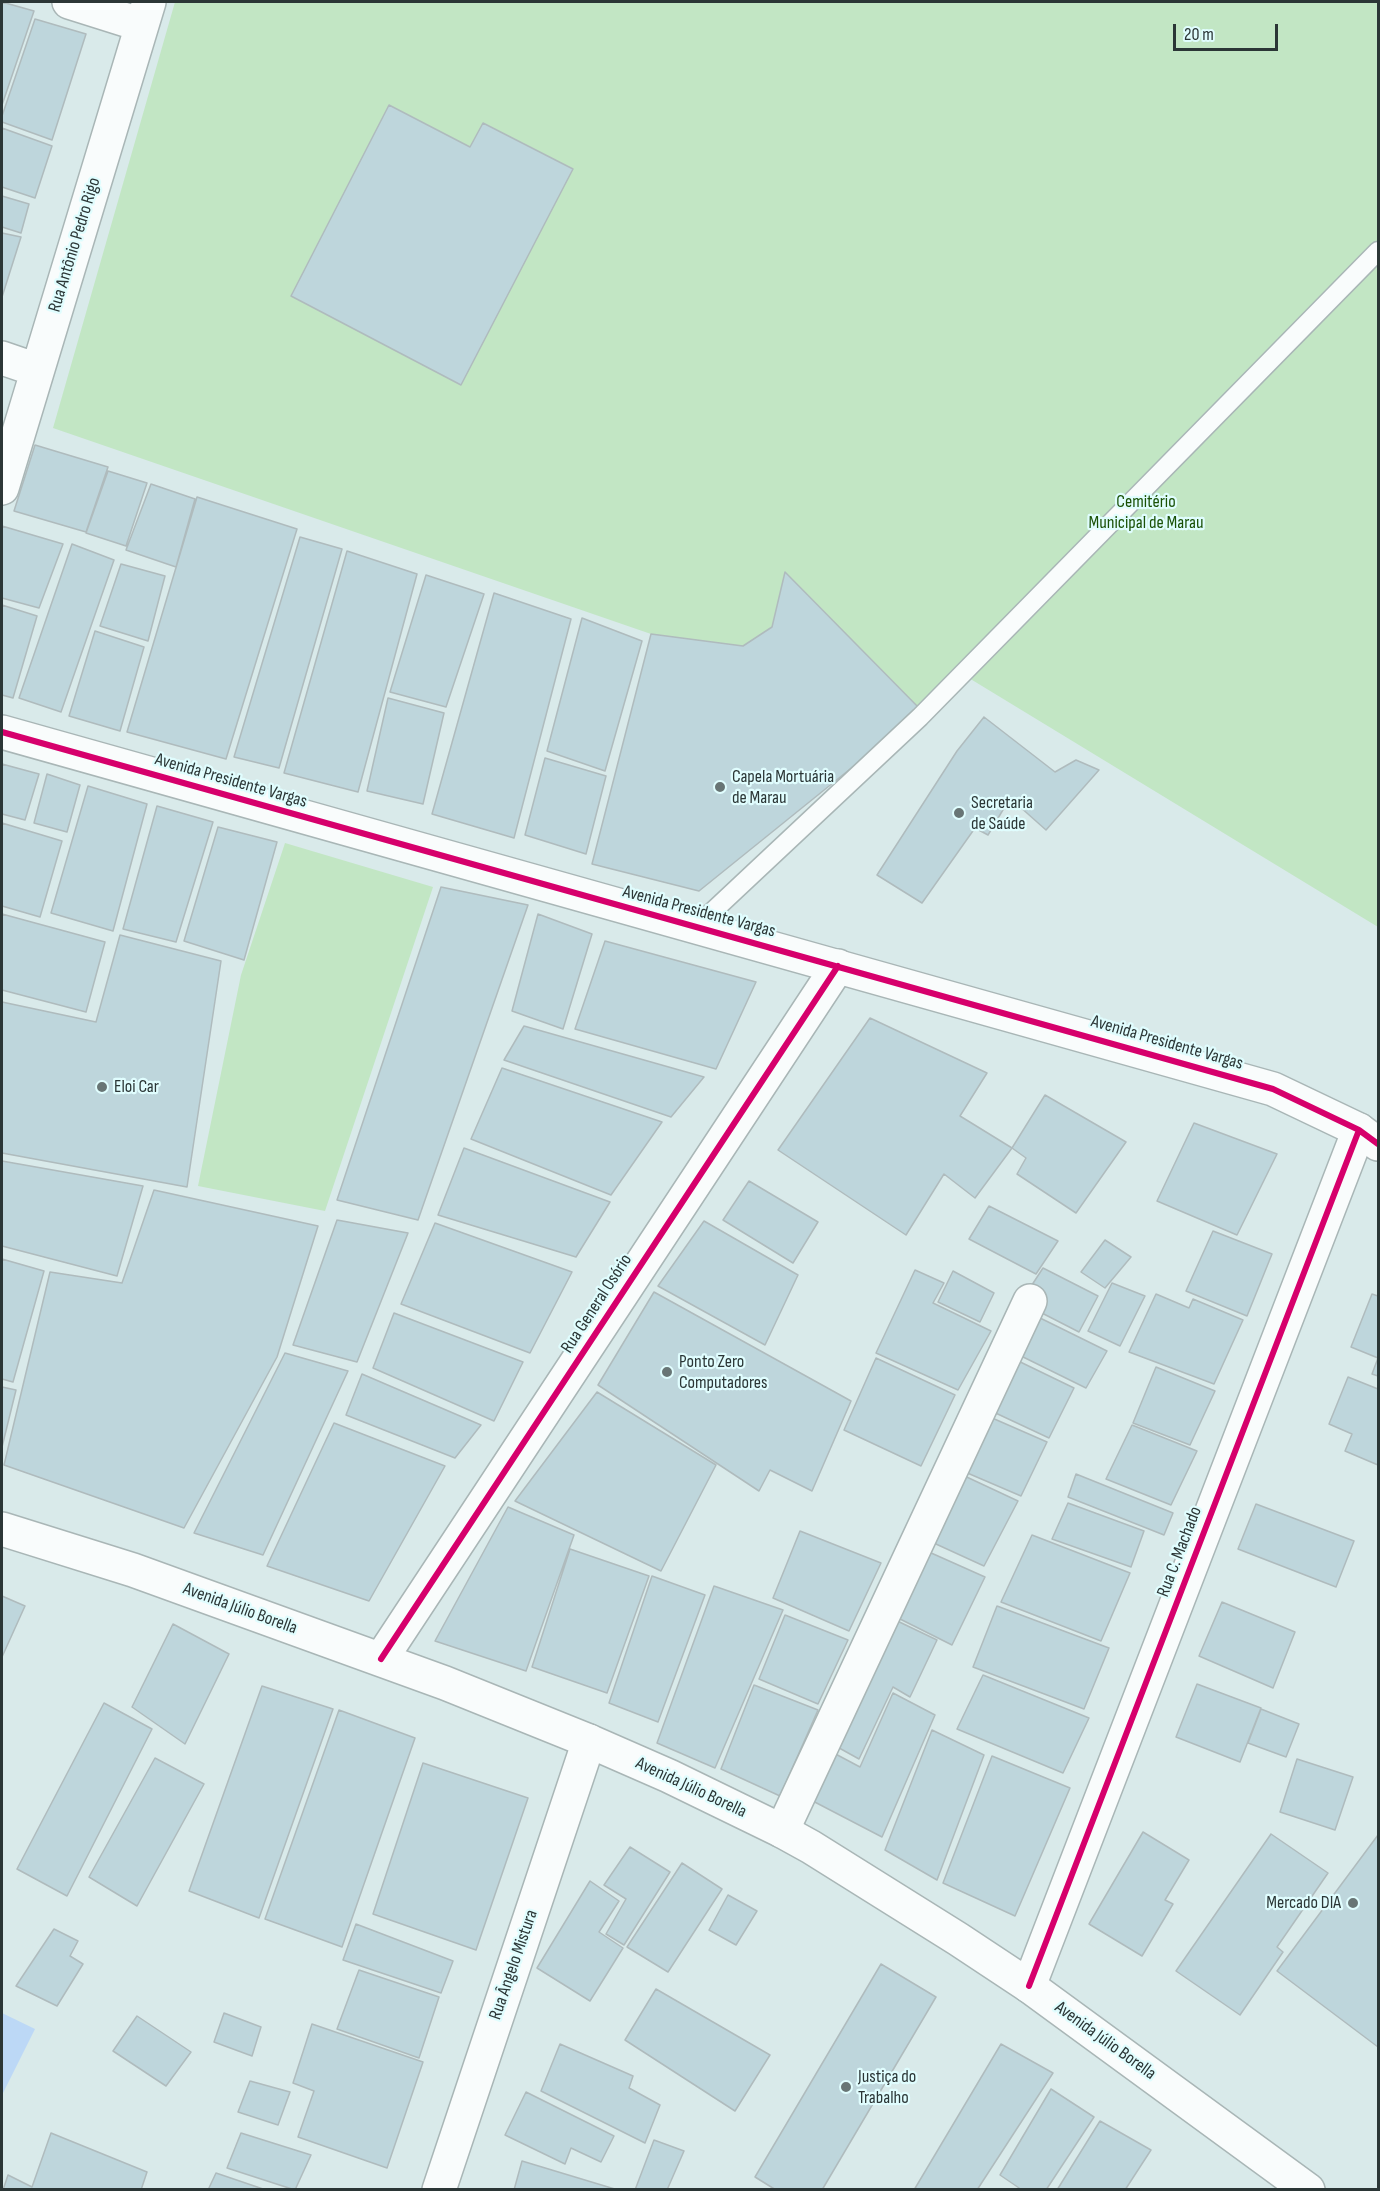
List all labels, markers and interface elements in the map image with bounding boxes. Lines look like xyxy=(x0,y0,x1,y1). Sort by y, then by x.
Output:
scale bar xyxy=(1176,12,1281,50)
text: 20 m xyxy=(1184,24,1214,45)
street label: Rua Antônio Pedro Rigo xyxy=(44,175,106,315)
park label: Cemitério Municipal de Marau xyxy=(1089,491,1203,534)
street label: Avenida Presidente Vargas xyxy=(153,749,309,813)
place label: Capela Mortuária de Marau xyxy=(732,766,834,808)
marker: Capela Mortuária de Marau xyxy=(713,780,727,794)
place label: Secretaria de Saúde xyxy=(971,792,1033,834)
marker: Secretaria de Saúde xyxy=(952,806,966,820)
street label: Avenida Presidente Vargas xyxy=(620,881,778,943)
street label: Avenida Presidente Vargas xyxy=(1089,1011,1245,1075)
place label: Eloi Car xyxy=(114,1076,159,1098)
marker: Eloi Car xyxy=(95,1080,109,1094)
street label: Rua General Osório xyxy=(557,1250,637,1358)
place label: Ponto Zero Computadores xyxy=(679,1351,767,1394)
marker: Ponto Zero Computadores xyxy=(660,1365,674,1379)
street label: Rua C. Machado xyxy=(1153,1504,1207,1600)
street label: Avenida Júlio Borella xyxy=(180,1578,300,1640)
street label: Avenida Júlio Borella xyxy=(632,1753,750,1823)
place label: Mercado DIA xyxy=(1266,1892,1341,1914)
marker: Mercado DIA xyxy=(1346,1896,1360,1910)
street label: Rua Ângelo Mistura xyxy=(485,1907,543,2023)
street label: Avenida Júlio Borella xyxy=(1050,1997,1160,2085)
place label: Justiça do Trabalho xyxy=(858,2066,916,2108)
marker: Justiça do Trabalho xyxy=(839,2080,853,2094)

